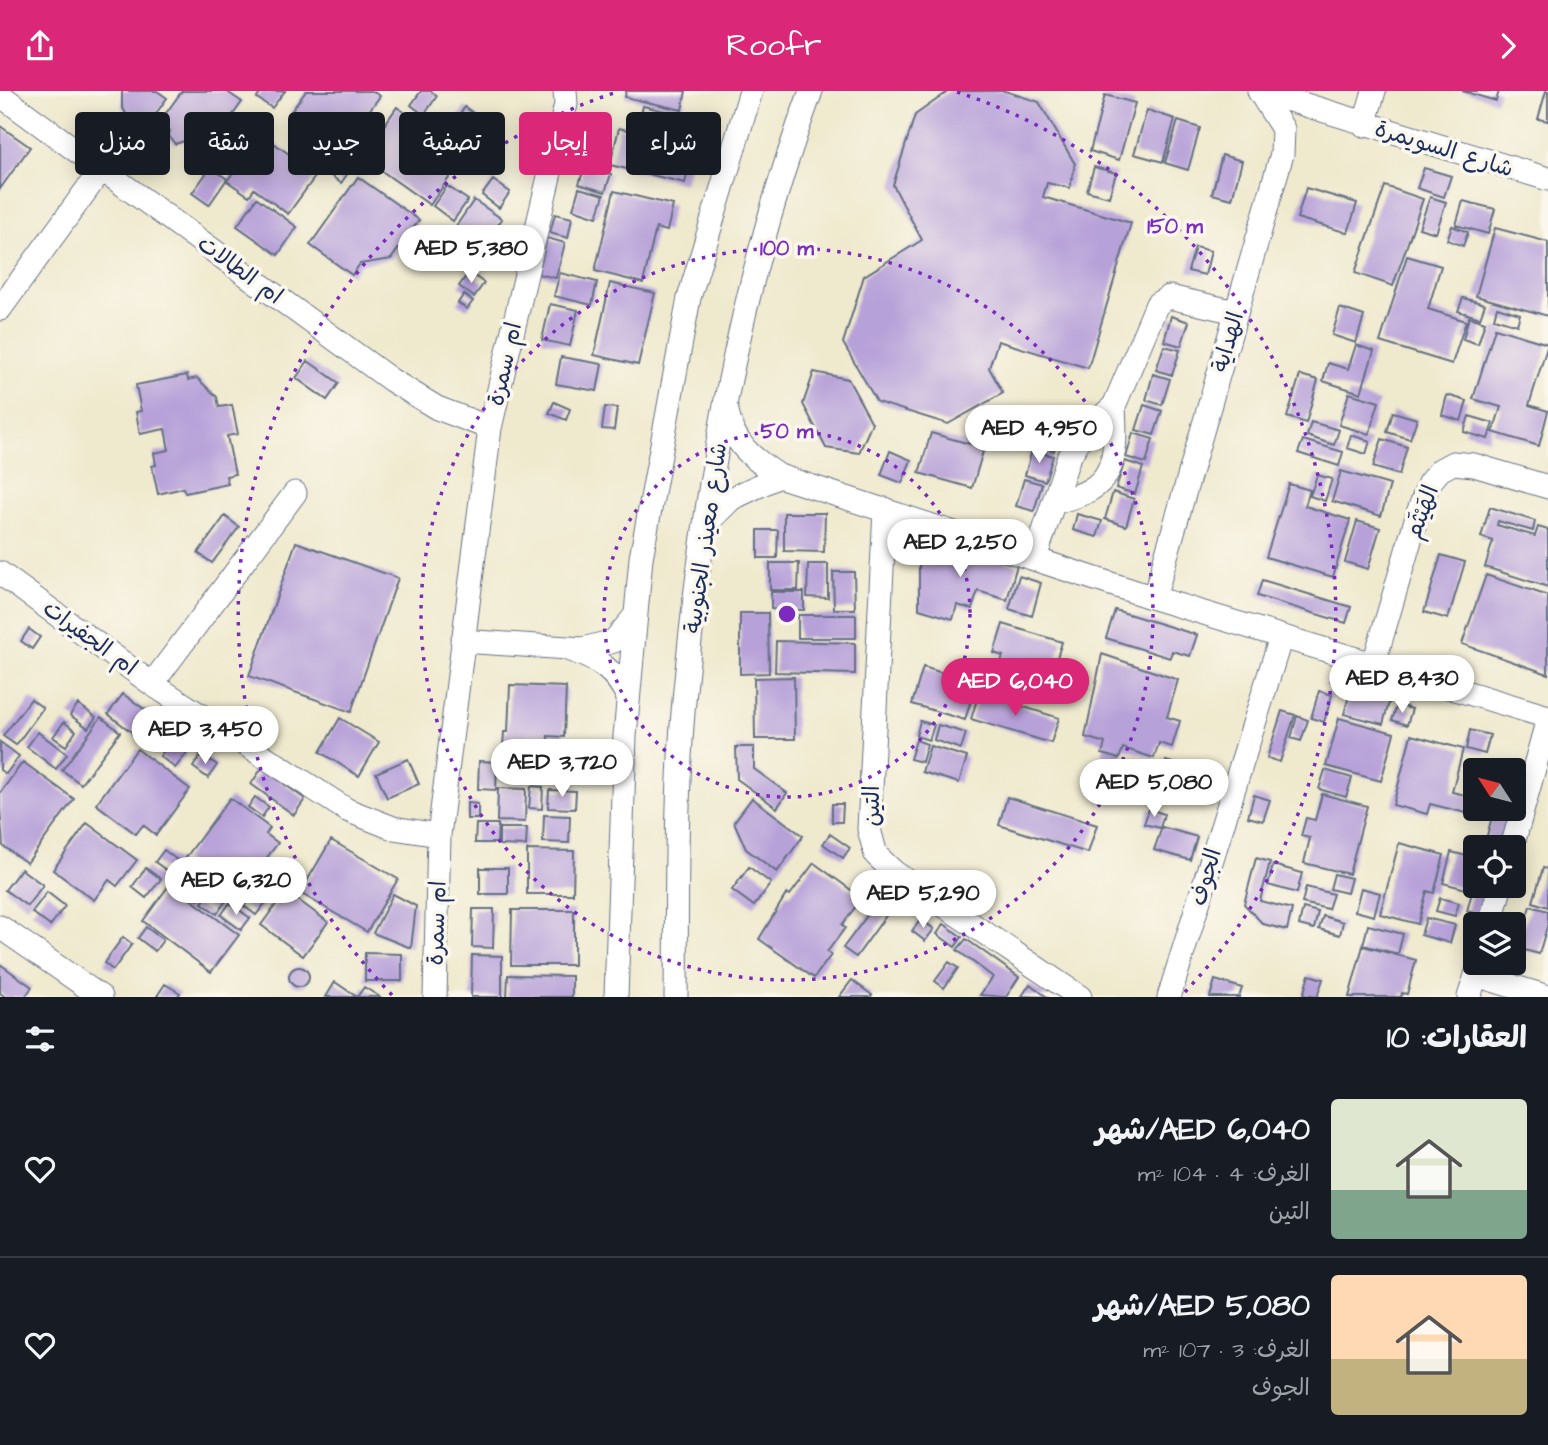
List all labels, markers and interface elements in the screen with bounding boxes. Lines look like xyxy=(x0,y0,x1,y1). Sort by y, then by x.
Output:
text: Roofr xyxy=(726,23,822,68)
icon: share xyxy=(21,27,59,65)
icon: forward xyxy=(1489,27,1527,65)
chip: منزل xyxy=(75,112,170,175)
chip: شقة xyxy=(184,112,274,175)
chip: جديد xyxy=(288,112,385,175)
chip: تصفية xyxy=(399,112,505,175)
chip: إيجار xyxy=(519,112,612,175)
chip: شراء xyxy=(626,112,721,175)
street label: شارع السويمرة xyxy=(1371,113,1517,185)
text: 150 m xyxy=(1147,212,1203,241)
pin: AED 5,380 xyxy=(391,225,551,285)
street label: ام الطالات xyxy=(190,228,289,313)
text: AED 5,380 xyxy=(414,232,528,264)
text: 100 m xyxy=(760,234,815,263)
street label: الهداية xyxy=(1204,308,1252,376)
street label: ام سمرة xyxy=(480,319,531,409)
pin: AED 4,950 xyxy=(959,405,1119,465)
text: AED 4,950 xyxy=(981,412,1097,444)
text: 50 m xyxy=(761,417,814,446)
street label: شارع معيذر الجنوبية xyxy=(677,441,735,635)
street label: الهَيْثَم xyxy=(1397,480,1448,544)
pin: AED 2,250 xyxy=(880,519,1040,579)
text: AED 2,250 xyxy=(903,526,1017,558)
street label: ام الجفيرات xyxy=(35,593,144,684)
centre of rings xyxy=(775,602,799,626)
pin: AED 8,430 xyxy=(1322,655,1482,715)
pin: AED 6,040 xyxy=(935,659,1095,718)
text: AED 8,430 xyxy=(1345,662,1459,694)
text: AED 6,040 xyxy=(957,665,1073,697)
pin: AED 3,450 xyxy=(125,707,285,766)
text: AED 3,450 xyxy=(148,713,262,745)
pin: AED 3,720 xyxy=(482,739,642,799)
text: AED 3,720 xyxy=(507,746,617,778)
north arrow xyxy=(1463,758,1526,821)
map controls xyxy=(1463,758,1526,975)
pin: AED 5,080 xyxy=(1074,759,1234,819)
text: AED 5,080 xyxy=(1096,766,1212,798)
street label: التين xyxy=(856,785,888,827)
button: locate xyxy=(1463,835,1526,898)
street label: الجوف xyxy=(1182,844,1230,910)
pin: AED 6,320 xyxy=(156,857,316,917)
text: AED 6,320 xyxy=(181,864,291,896)
pin: AED 5,290 xyxy=(843,871,1003,930)
text: AED 5,290 xyxy=(866,877,980,909)
street label: ام سمرة xyxy=(420,880,455,966)
button: layers xyxy=(1463,912,1526,975)
text: العقارات: 10 xyxy=(1387,1017,1527,1059)
icon: filters xyxy=(21,1020,59,1058)
text: AED 6,040/شهر xyxy=(1096,1109,1310,1151)
icon: home xyxy=(1387,1127,1471,1211)
icon: heart xyxy=(21,1150,59,1188)
text: الغرف: 4 · 104 m² xyxy=(1138,1158,1310,1190)
text: التين xyxy=(1269,1196,1310,1228)
text: AED 5,080/شهر xyxy=(1094,1285,1310,1327)
icon: home xyxy=(1387,1303,1471,1387)
icon: heart xyxy=(21,1326,59,1364)
text: الغرف: 3 · 107 m² xyxy=(1143,1334,1310,1366)
text: الجوف xyxy=(1252,1372,1310,1404)

